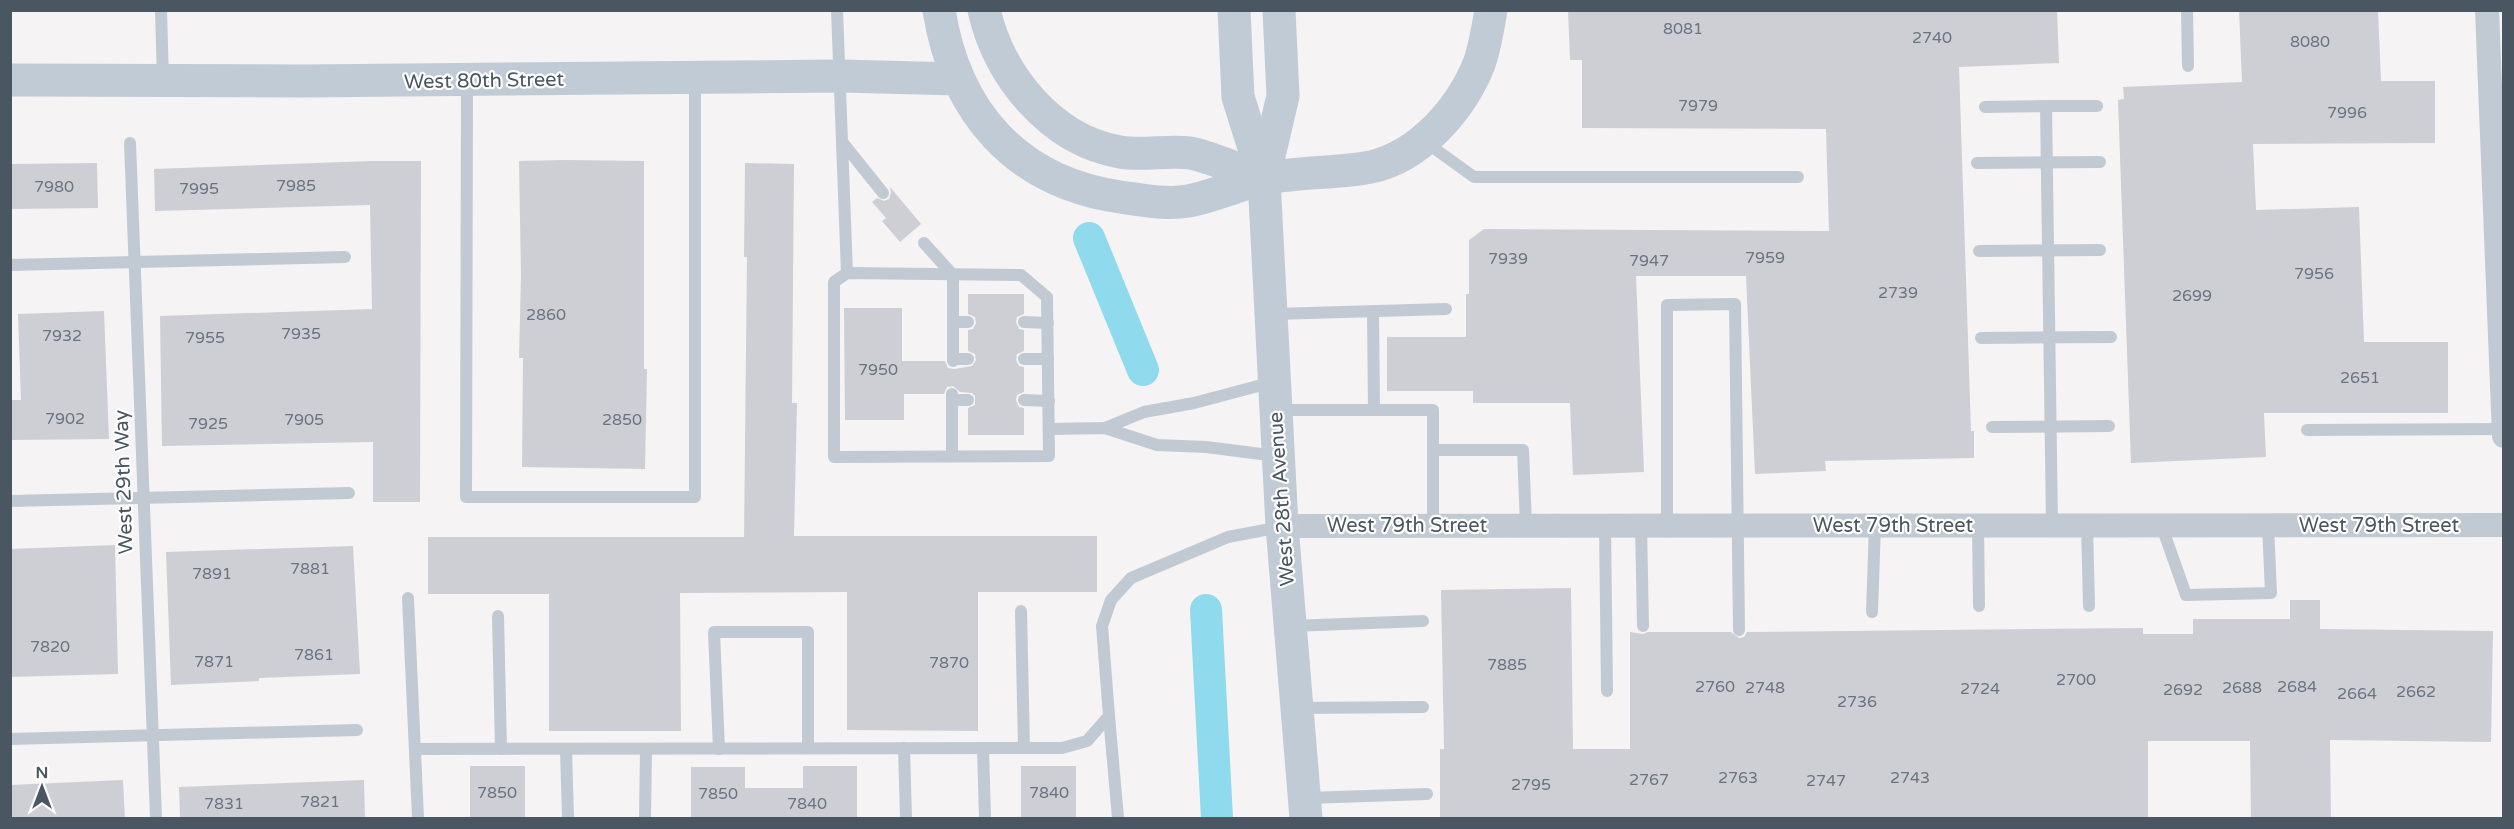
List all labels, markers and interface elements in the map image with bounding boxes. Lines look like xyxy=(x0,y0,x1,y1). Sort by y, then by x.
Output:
house number: 8081 xyxy=(1663,19,1703,39)
house number: 2740 xyxy=(1912,28,1952,48)
house number: 8080 xyxy=(2290,32,2330,52)
street label: West 80th Street xyxy=(404,68,565,94)
house number: 7979 xyxy=(1678,96,1718,116)
house number: 7996 xyxy=(2327,103,2367,123)
house number: 7985 xyxy=(276,176,316,196)
house number: 7980 xyxy=(34,177,74,197)
house number: 7995 xyxy=(179,179,219,199)
house number: 7959 xyxy=(1745,248,1785,268)
house number: 7939 xyxy=(1488,249,1528,269)
house number: 7947 xyxy=(1629,251,1669,271)
house number: 7956 xyxy=(2294,264,2334,284)
house number: 2739 xyxy=(1878,283,1918,303)
house number: 2699 xyxy=(2172,286,2212,306)
house number: 2860 xyxy=(526,305,566,325)
house number: 7935 xyxy=(281,324,321,344)
house number: 7932 xyxy=(42,326,82,346)
house number: 7955 xyxy=(185,328,225,348)
house number: 7950 xyxy=(858,360,898,380)
house number: 2651 xyxy=(2340,368,2380,388)
house number: 7902 xyxy=(45,409,85,429)
street label: West 29th Way xyxy=(109,409,139,555)
house number: 7905 xyxy=(284,410,324,430)
house number: 2850 xyxy=(602,410,642,430)
street label: West 28th Avenue xyxy=(1264,411,1300,587)
house number: 7925 xyxy=(188,414,228,434)
street label: West 79th Street xyxy=(1327,514,1488,538)
street label: West 79th Street xyxy=(1813,514,1974,538)
street label: West 79th Street xyxy=(2299,514,2460,538)
house number: 7881 xyxy=(290,559,330,579)
house number: 7891 xyxy=(192,564,232,584)
house number: 7820 xyxy=(30,637,70,657)
house number: 7861 xyxy=(294,645,334,665)
house number: 7871 xyxy=(194,652,234,672)
house number: 7870 xyxy=(929,653,969,673)
house number: 7885 xyxy=(1487,655,1527,675)
house number: 2700 xyxy=(2056,670,2096,690)
house number: 2760 xyxy=(1695,677,1735,697)
house number: 2684 xyxy=(2277,677,2317,697)
house number: 2748 xyxy=(1745,678,1785,698)
house number: 2688 xyxy=(2222,678,2262,698)
house number: 2724 xyxy=(1960,679,2000,699)
house number: 2692 xyxy=(2163,680,2203,700)
house number: 2662 xyxy=(2396,682,2436,702)
house number: 2664 xyxy=(2337,684,2377,704)
house number: 2736 xyxy=(1837,692,1877,712)
north arrow xyxy=(12,757,72,817)
text: N xyxy=(36,763,48,783)
house number: 2763 xyxy=(1718,768,1758,788)
house number: 2743 xyxy=(1890,768,1930,788)
house number: 2767 xyxy=(1629,770,1669,790)
house number: 2747 xyxy=(1806,771,1846,791)
house number: 2795 xyxy=(1511,775,1551,795)
house number: 7850 xyxy=(477,783,517,803)
house number: 7840 xyxy=(1029,783,1069,803)
house number: 7850 xyxy=(698,784,738,804)
house number: 7821 xyxy=(300,792,340,812)
house number: 7831 xyxy=(204,794,244,814)
house number: 7840 xyxy=(787,794,827,814)

